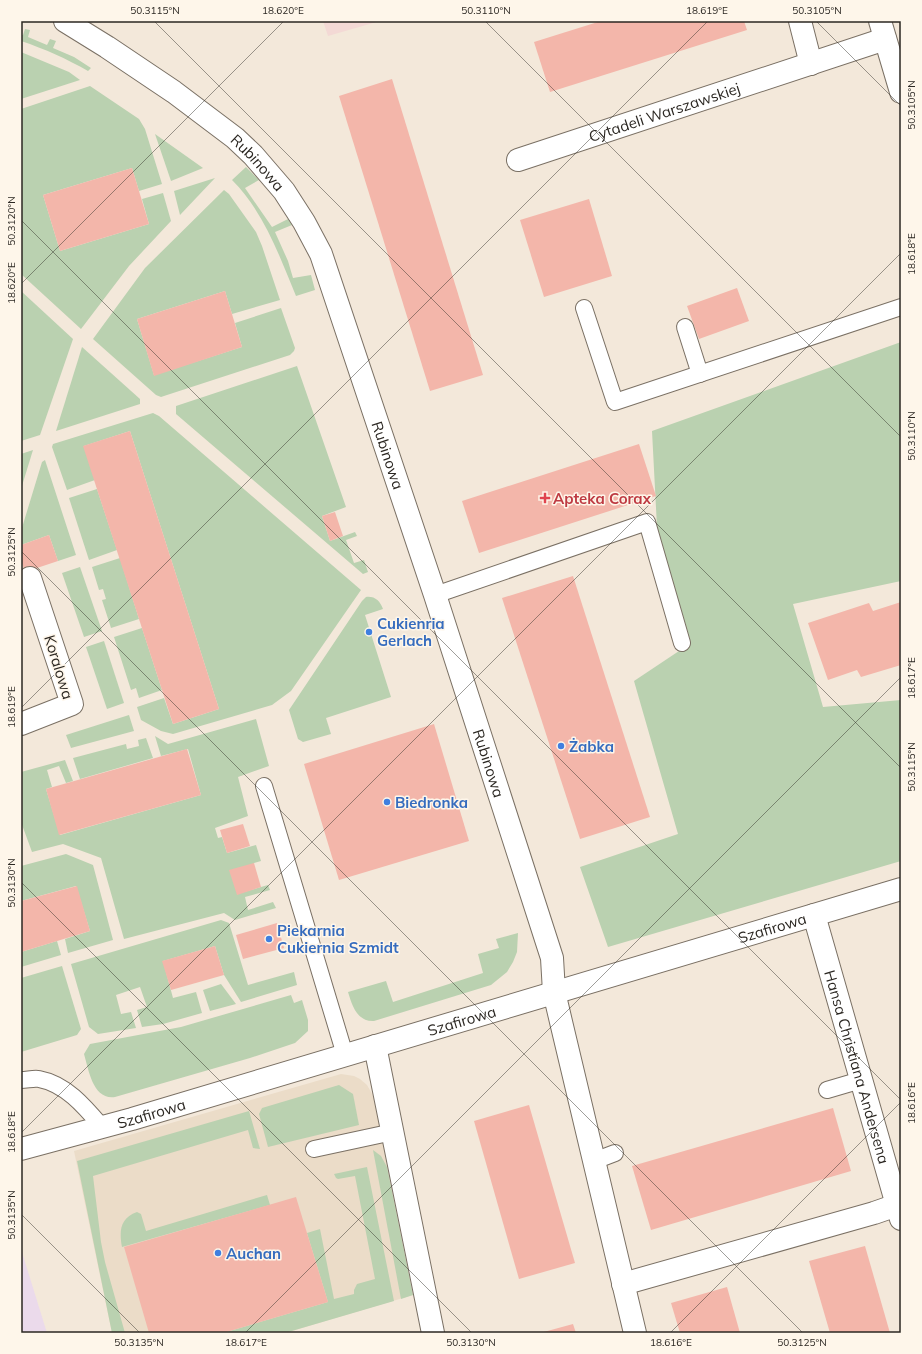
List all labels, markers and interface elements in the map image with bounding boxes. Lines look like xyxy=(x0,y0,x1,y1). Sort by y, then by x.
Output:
text: 50.3115°N xyxy=(130,4,180,17)
text: 18.620°E xyxy=(262,4,304,17)
text: 50.3110°N xyxy=(461,4,511,17)
text: 18.619°E xyxy=(686,4,728,17)
text: 50.3105°N xyxy=(792,4,842,17)
street label: Cytadeli Warszawskiej xyxy=(586,78,742,146)
text: 50.3105°N xyxy=(905,80,918,130)
street label: Rubinowa xyxy=(227,130,289,195)
text: 50.3120°N xyxy=(5,196,18,246)
text: 18.618°E xyxy=(905,233,918,275)
text: 18.620°E xyxy=(5,262,18,304)
text: 50.3110°N xyxy=(905,411,918,461)
street label: Rubinowa xyxy=(368,419,408,492)
place label: Apteka Corax xyxy=(553,489,652,508)
marker: Apteka Corax xyxy=(540,493,550,503)
text: 50.3125°N xyxy=(5,527,18,577)
place label: Cukienria Gerlach xyxy=(377,614,445,650)
marker: Cukienria Gerlach xyxy=(364,627,374,637)
street label: Koralowa xyxy=(40,633,78,701)
text: 18.617°E xyxy=(905,657,918,699)
text: 18.619°E xyxy=(5,686,18,728)
street label: Rubinowa xyxy=(469,726,509,800)
place label: Żabka xyxy=(569,737,614,756)
marker: Żabka xyxy=(556,741,566,751)
text: 50.3115°N xyxy=(905,742,918,792)
place label: Biedronka xyxy=(395,793,468,812)
marker: Biedronka xyxy=(382,797,392,807)
text: 50.3130°N xyxy=(5,858,18,908)
street label: Szafirowa xyxy=(736,908,808,947)
place label: Piekarnia Cukiernia Szmidt xyxy=(277,921,399,957)
marker: Piekarnia Cukiernia Szmidt xyxy=(264,934,274,944)
street label: Hansa Christiana Andersena xyxy=(821,968,894,1166)
street label: Szafirowa xyxy=(425,1001,498,1040)
text: 18.616°E xyxy=(905,1082,918,1124)
street label: Szafirowa xyxy=(115,1094,188,1132)
text: 18.618°E xyxy=(5,1111,18,1153)
text: 50.3135°N xyxy=(5,1190,18,1240)
place label: Auchan xyxy=(226,1244,281,1263)
marker: Auchan xyxy=(213,1248,223,1258)
text: 50.3135°N xyxy=(114,1336,164,1349)
text: 18.617°E xyxy=(225,1336,267,1349)
text: 50.3130°N xyxy=(446,1336,496,1349)
text: 18.616°E xyxy=(650,1336,692,1349)
text: 50.3125°N xyxy=(777,1336,827,1349)

